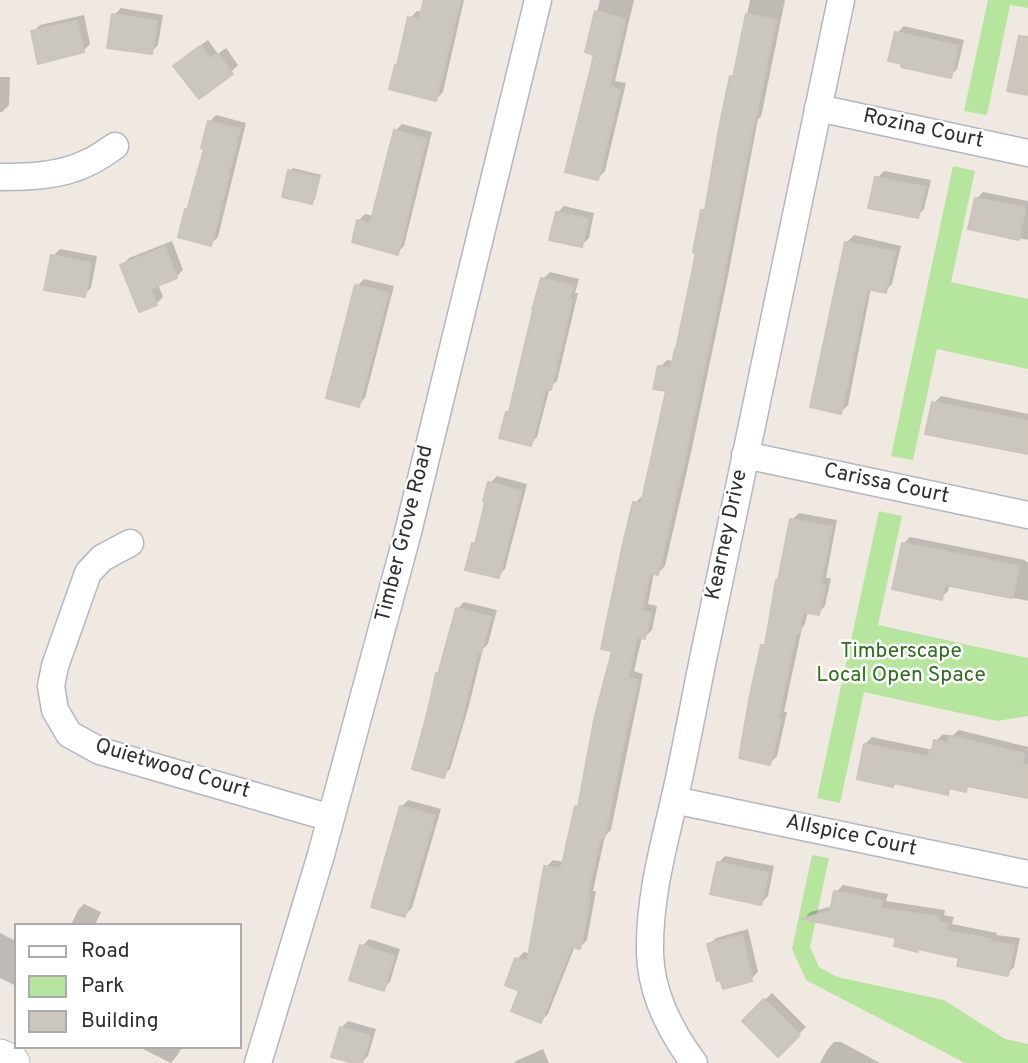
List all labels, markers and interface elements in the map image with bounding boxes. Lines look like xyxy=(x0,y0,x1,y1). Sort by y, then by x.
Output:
street label: Rozina Court xyxy=(860,105,986,155)
street label: Timber Grove Road xyxy=(372,443,440,625)
street label: Carissa Court xyxy=(821,459,951,511)
street label: Kearney Drive xyxy=(702,467,754,603)
park label: Timberscape Local Open Space xyxy=(816,640,986,690)
street label: Quietwood Court xyxy=(92,734,252,806)
street label: Allspice Court xyxy=(783,811,919,863)
legend xyxy=(14,923,242,1049)
text: Road xyxy=(81,938,130,965)
text: Park xyxy=(81,973,124,1000)
text: Building xyxy=(81,1008,159,1035)

